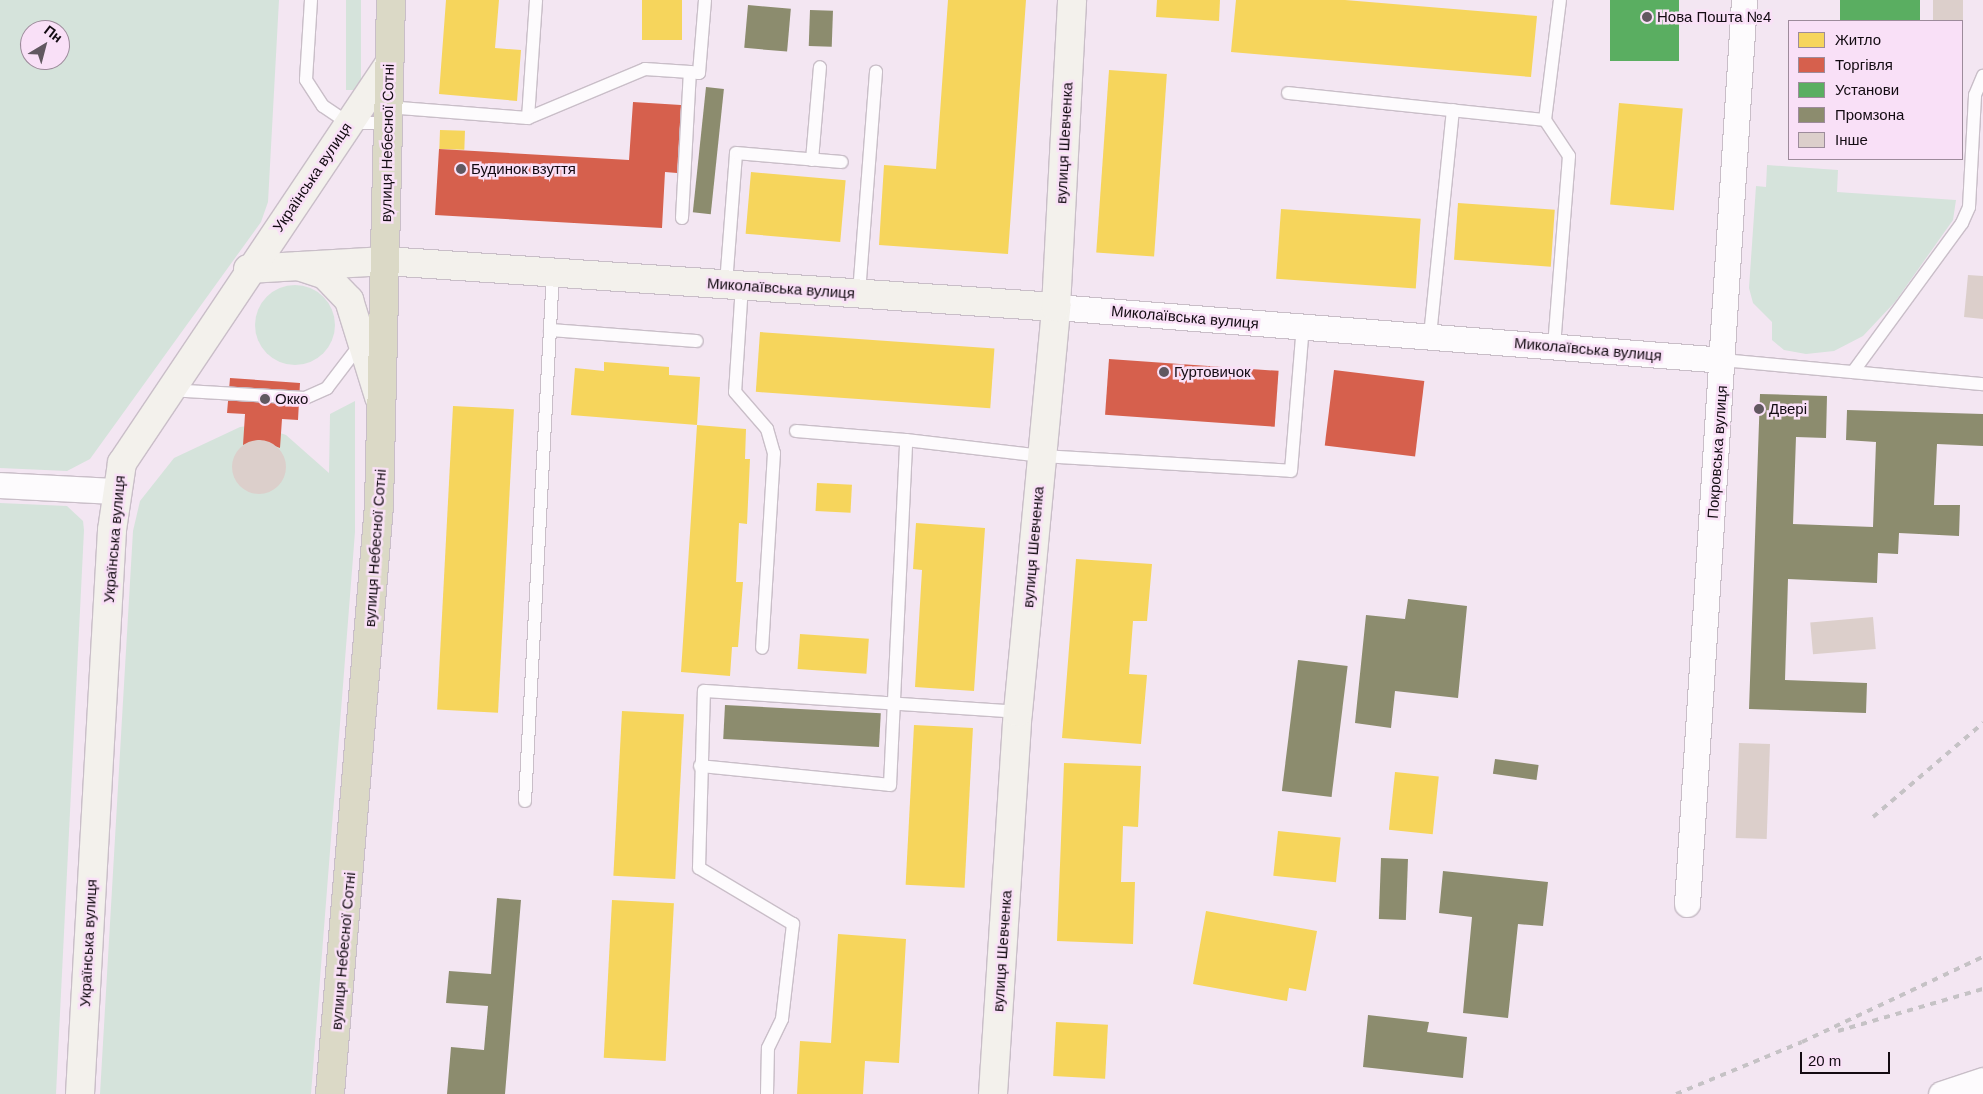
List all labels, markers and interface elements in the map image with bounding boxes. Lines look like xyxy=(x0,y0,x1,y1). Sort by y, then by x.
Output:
place label: Нова Пошта №4 xyxy=(1657,8,1771,26)
marker: Нова Пошта №4 xyxy=(1641,11,1653,23)
north arrow xyxy=(20,20,70,70)
legend xyxy=(1788,20,1963,160)
text: Пн xyxy=(41,22,66,46)
text: Житло xyxy=(1835,31,1881,48)
text: Торгівля xyxy=(1835,56,1893,73)
street label: вулиця Небесної Сотні xyxy=(377,64,397,222)
text: Установи xyxy=(1835,81,1899,98)
street label: вулиця Шевченка xyxy=(1052,82,1076,204)
text: Промзона xyxy=(1835,106,1904,123)
street label: Українська вулиця xyxy=(269,119,355,235)
text: Інше xyxy=(1835,131,1868,148)
place label: Будинок взуття xyxy=(471,160,576,178)
marker: Будинок взуття xyxy=(455,163,467,175)
street label: Миколаївська вулиця xyxy=(707,274,855,302)
street label: Миколаївська вулиця xyxy=(1110,302,1260,332)
street label: Миколаївська вулиця xyxy=(1513,334,1663,364)
place label: Гуртовичок xyxy=(1174,363,1251,381)
marker: Гуртовичок xyxy=(1158,366,1170,378)
street label: Покровська вулиця xyxy=(1703,385,1731,519)
place label: Окко xyxy=(275,390,308,408)
marker: Окко xyxy=(259,393,271,405)
place label: Двері xyxy=(1769,400,1807,418)
marker: Двері xyxy=(1753,403,1765,415)
street label: вулиця Небесної Сотні xyxy=(360,468,390,628)
street label: Українська вулиця xyxy=(99,474,129,604)
street label: вулиця Шевченка xyxy=(1019,486,1047,608)
street label: вулиця Небесної Сотні xyxy=(327,871,359,1031)
street label: Українська вулиця xyxy=(76,879,100,1007)
street label: вулиця Шевченка xyxy=(989,890,1015,1012)
scale bar xyxy=(1803,1042,1893,1074)
text: 20 m xyxy=(1808,1052,1841,1069)

